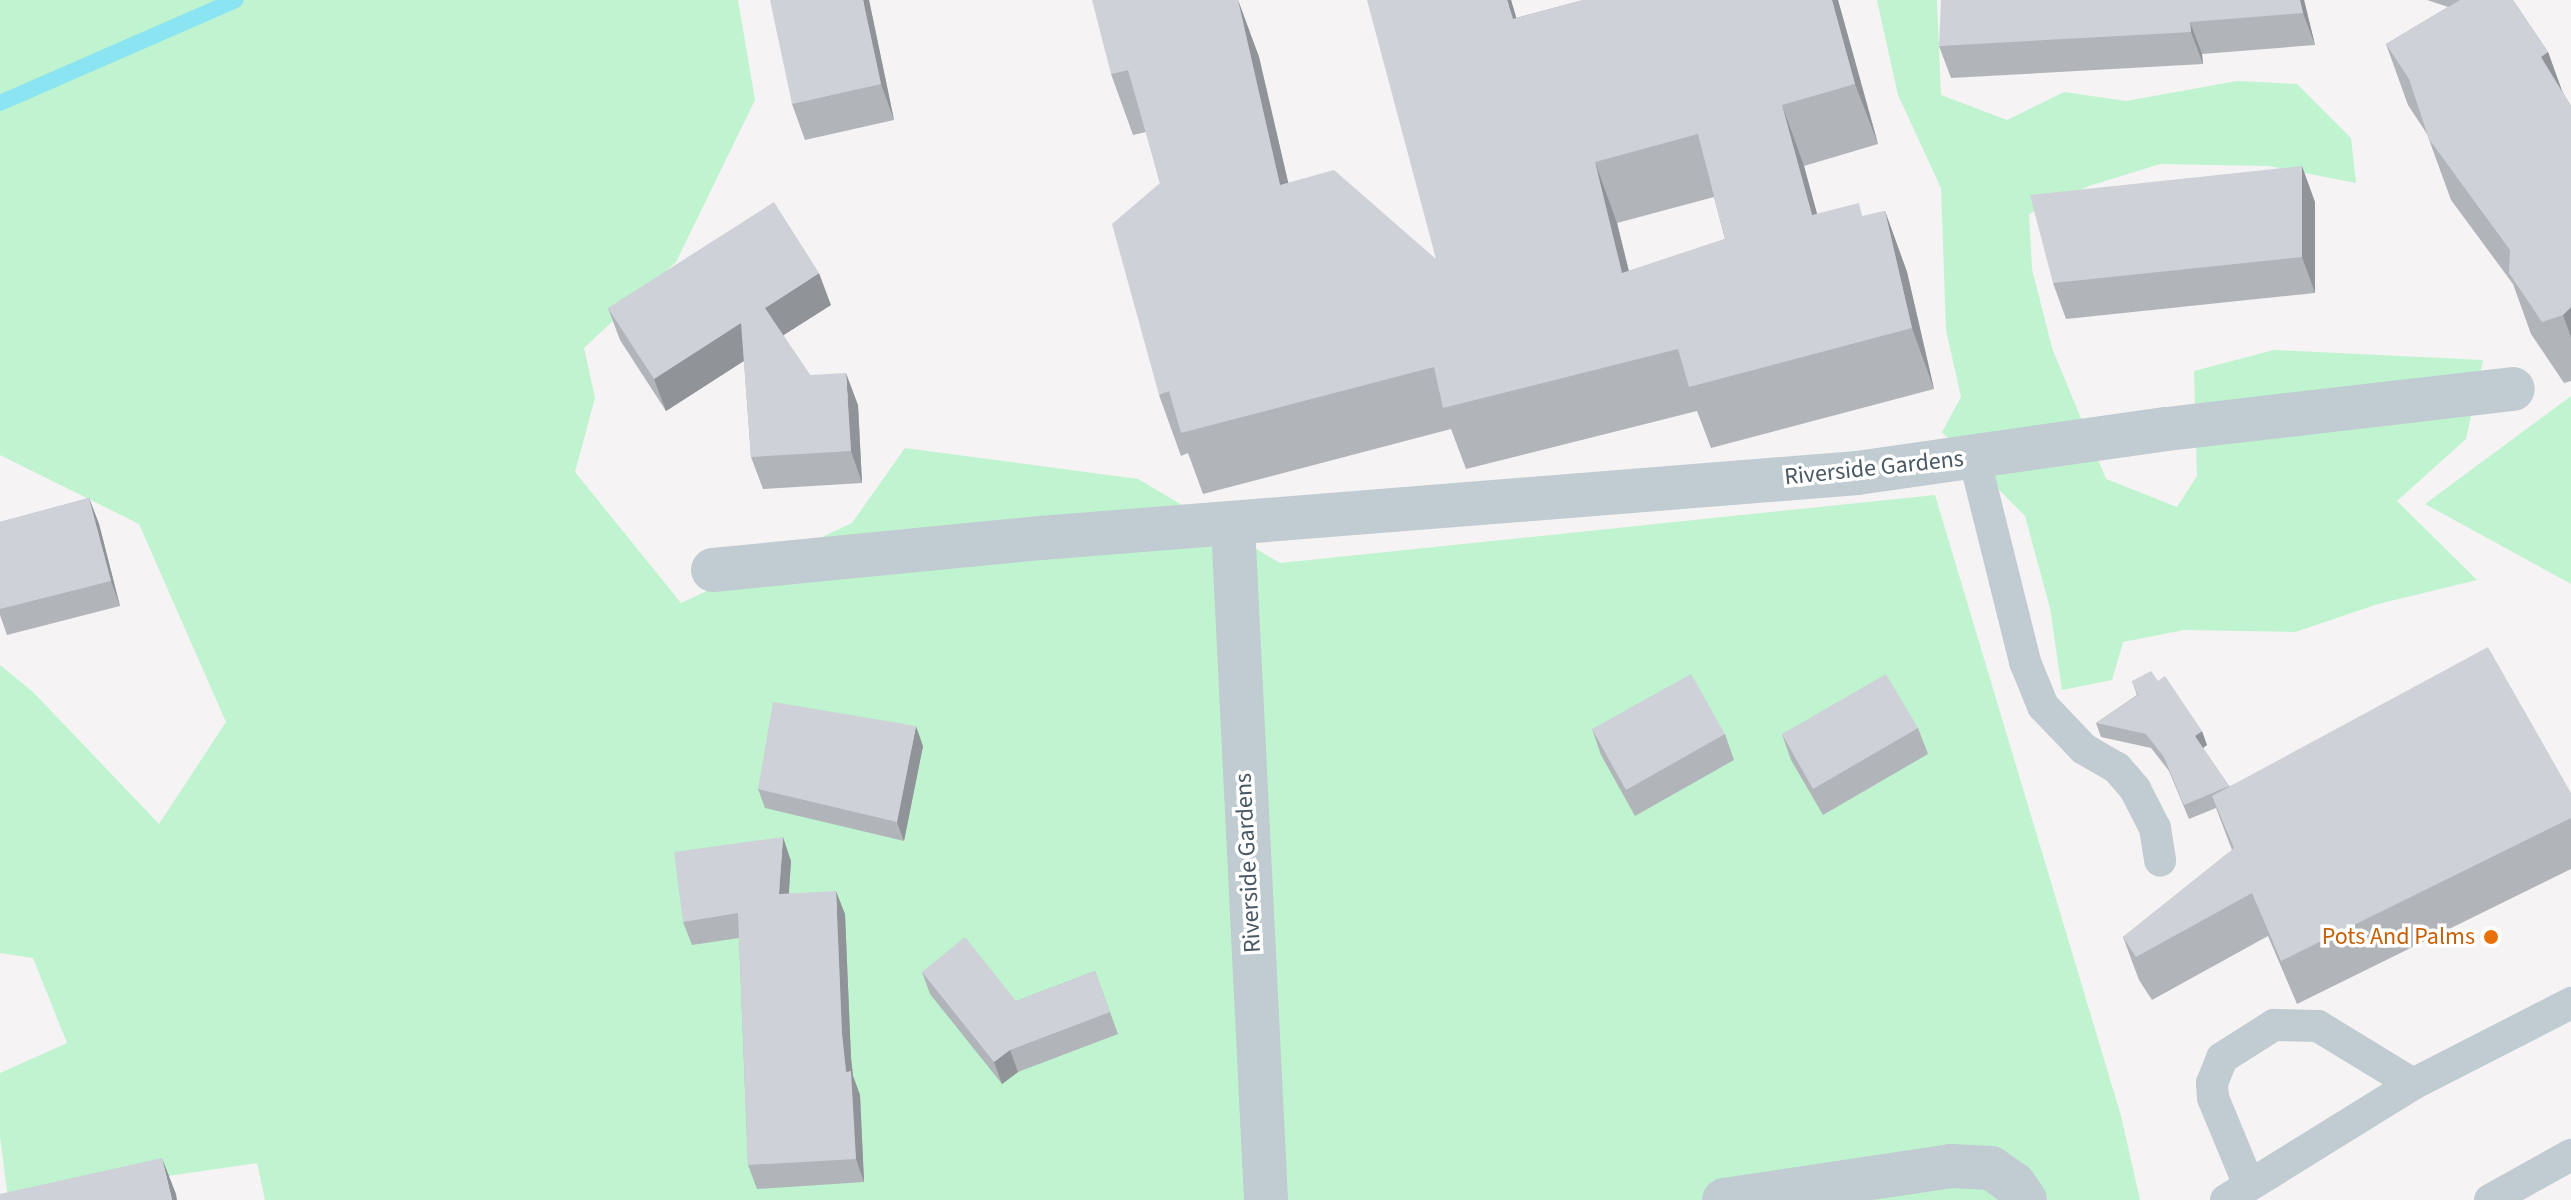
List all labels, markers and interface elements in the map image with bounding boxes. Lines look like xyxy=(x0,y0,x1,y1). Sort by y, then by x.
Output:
street label: Riverside Gardens xyxy=(1783,444,1965,492)
street label: Riverside Gardens xyxy=(1229,772,1267,954)
place label: Pots And Palms xyxy=(2322,923,2475,951)
marker: Pots And Palms xyxy=(2482,928,2500,946)

